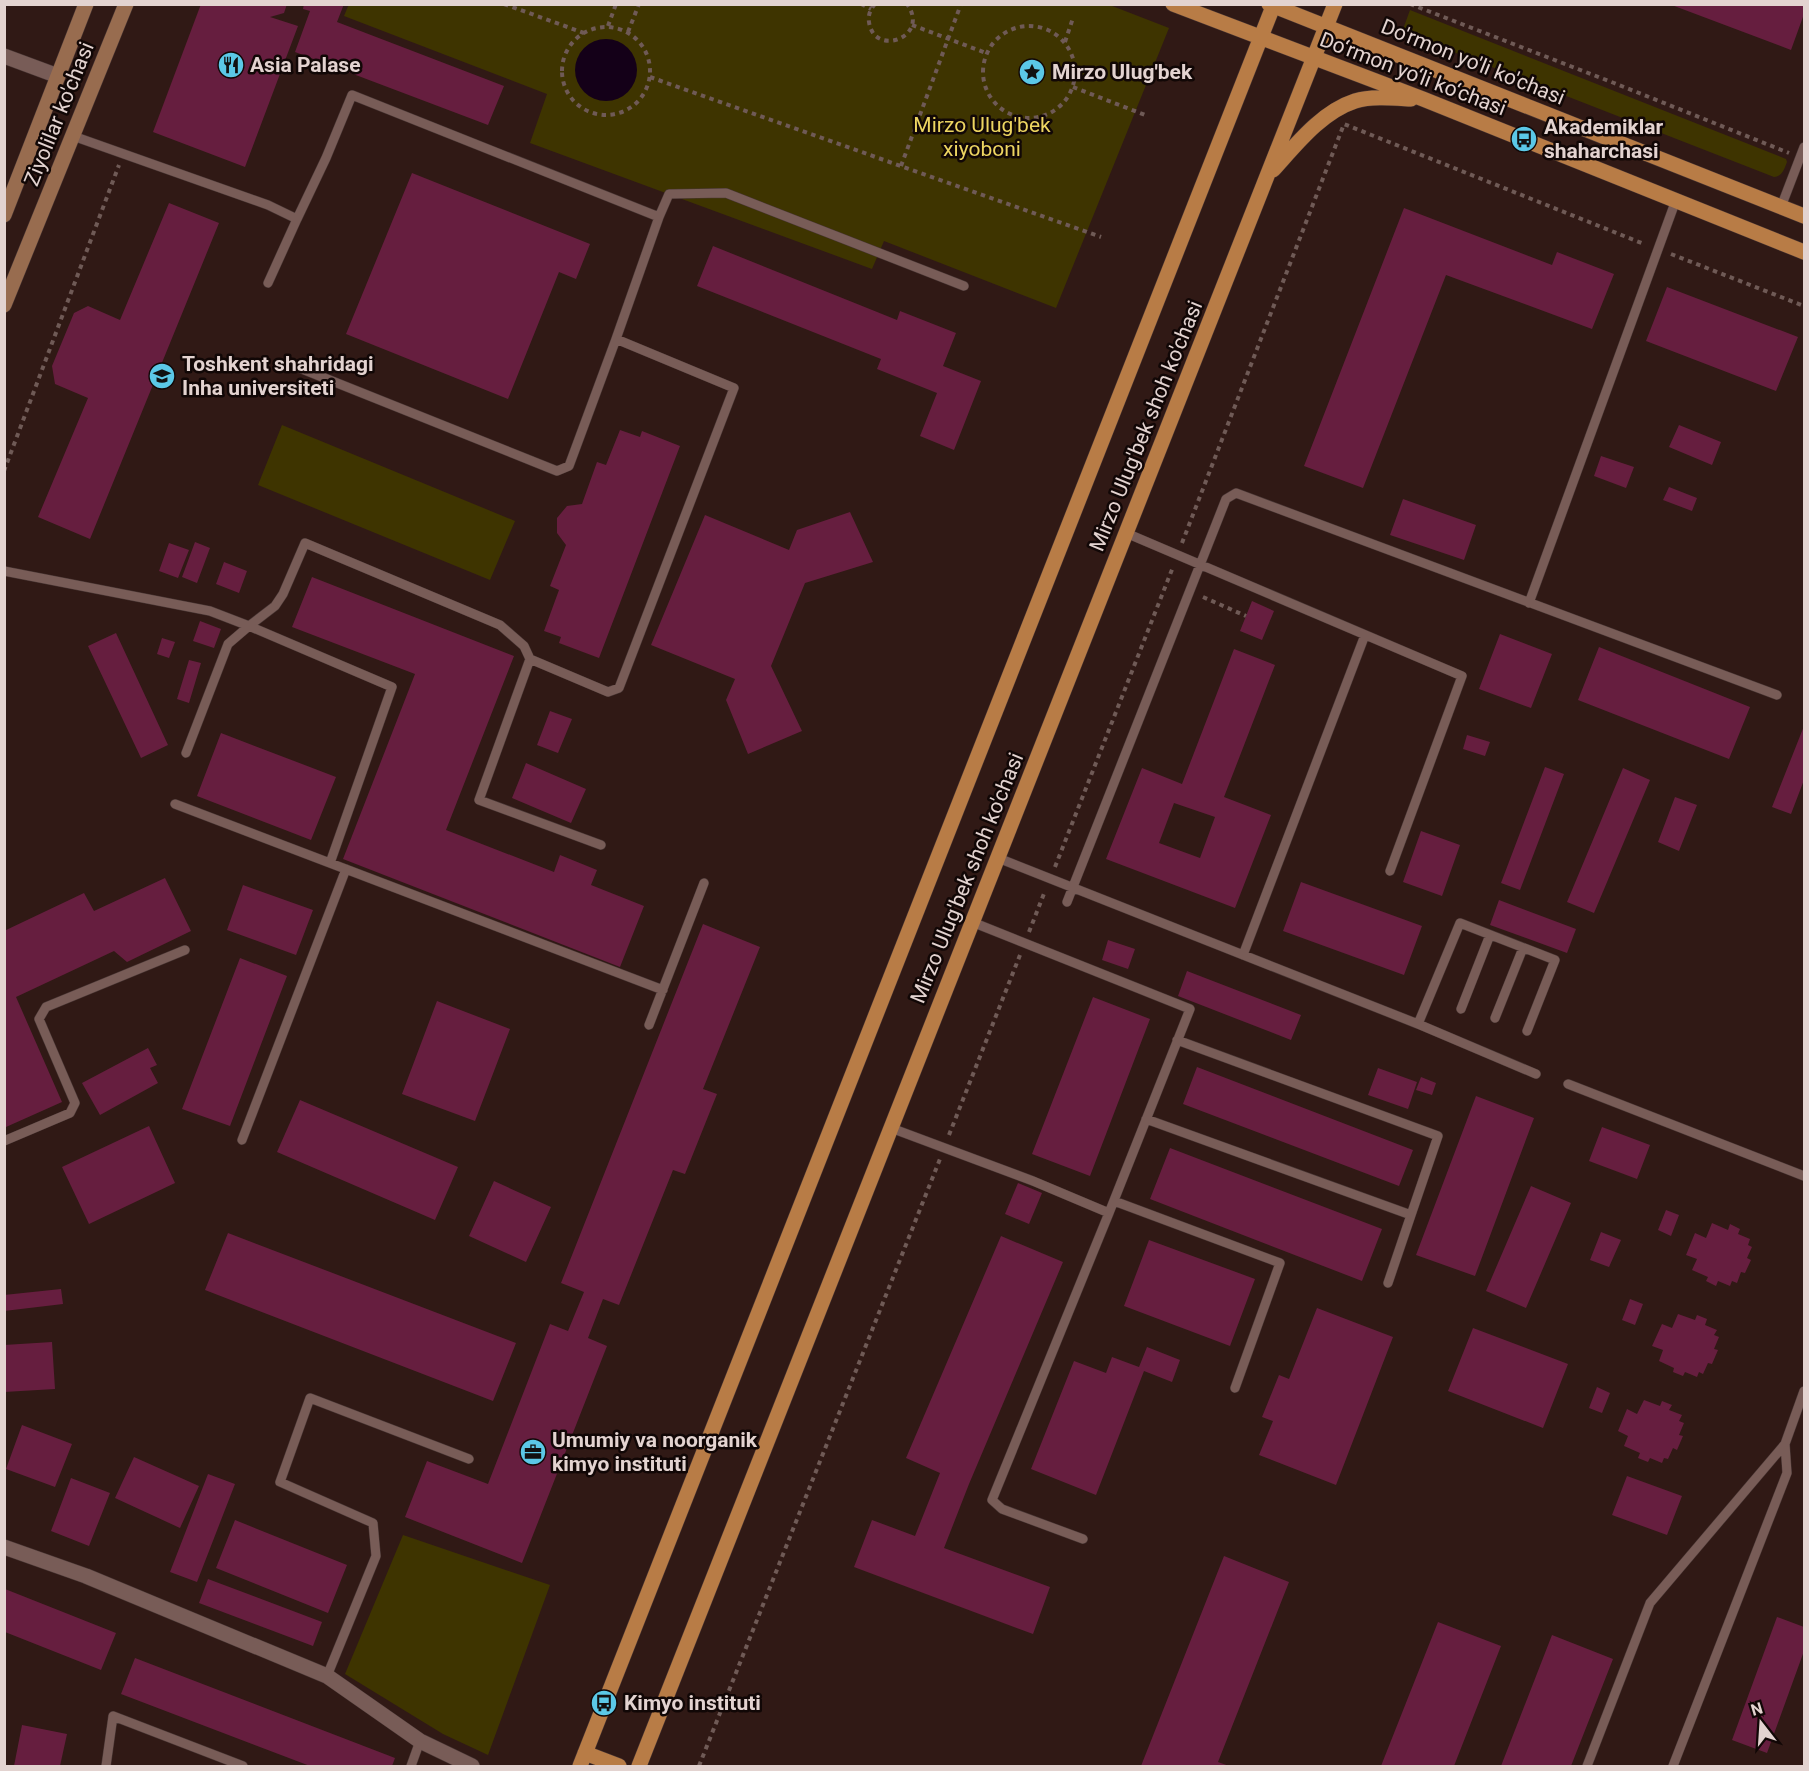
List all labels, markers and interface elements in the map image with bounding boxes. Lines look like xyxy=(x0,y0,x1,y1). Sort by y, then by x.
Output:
street label: Do'rmon yo'li ko'chasi xyxy=(1378,14,1568,110)
street label: Do‘rmon yo‘li ko‘chasi xyxy=(1316,27,1510,121)
street label: Ziyolilar ko'chasi xyxy=(19,39,99,189)
restaurant icon: Asia Palase xyxy=(216,50,246,80)
place label: Asia Palase xyxy=(250,53,361,77)
place icon: Mirzo Ulug'bek xyxy=(1017,57,1047,87)
place label: Mirzo Ulug'bek xyxy=(1052,60,1193,84)
park label: Mirzo Ulug'bek xiyoboni xyxy=(913,113,1051,161)
place label: Akademiklar shaharchasi xyxy=(1544,115,1663,163)
bus stop icon: Akademiklar shaharchasi xyxy=(1509,124,1539,154)
street label: Mirzo Ulug'bek shoh ko'chasi xyxy=(1085,297,1207,555)
place label: Toshkent shahridagi Inha universiteti xyxy=(182,352,374,400)
school or university icon: Toshkent shahridagi Inha universiteti xyxy=(147,361,177,391)
street label: Mirzo Ulug'bek shoh ko'chasi xyxy=(906,749,1028,1007)
place label: Umumiy va noorganik kimyo instituti xyxy=(552,1428,758,1476)
office icon: Umumiy va noorganik kimyo instituti xyxy=(518,1437,548,1467)
bus stop icon: Kimyo instituti xyxy=(589,1688,619,1718)
place label: Kimyo instituti xyxy=(624,1691,761,1715)
north arrow xyxy=(1731,1693,1791,1753)
text: N xyxy=(1749,1698,1765,1720)

